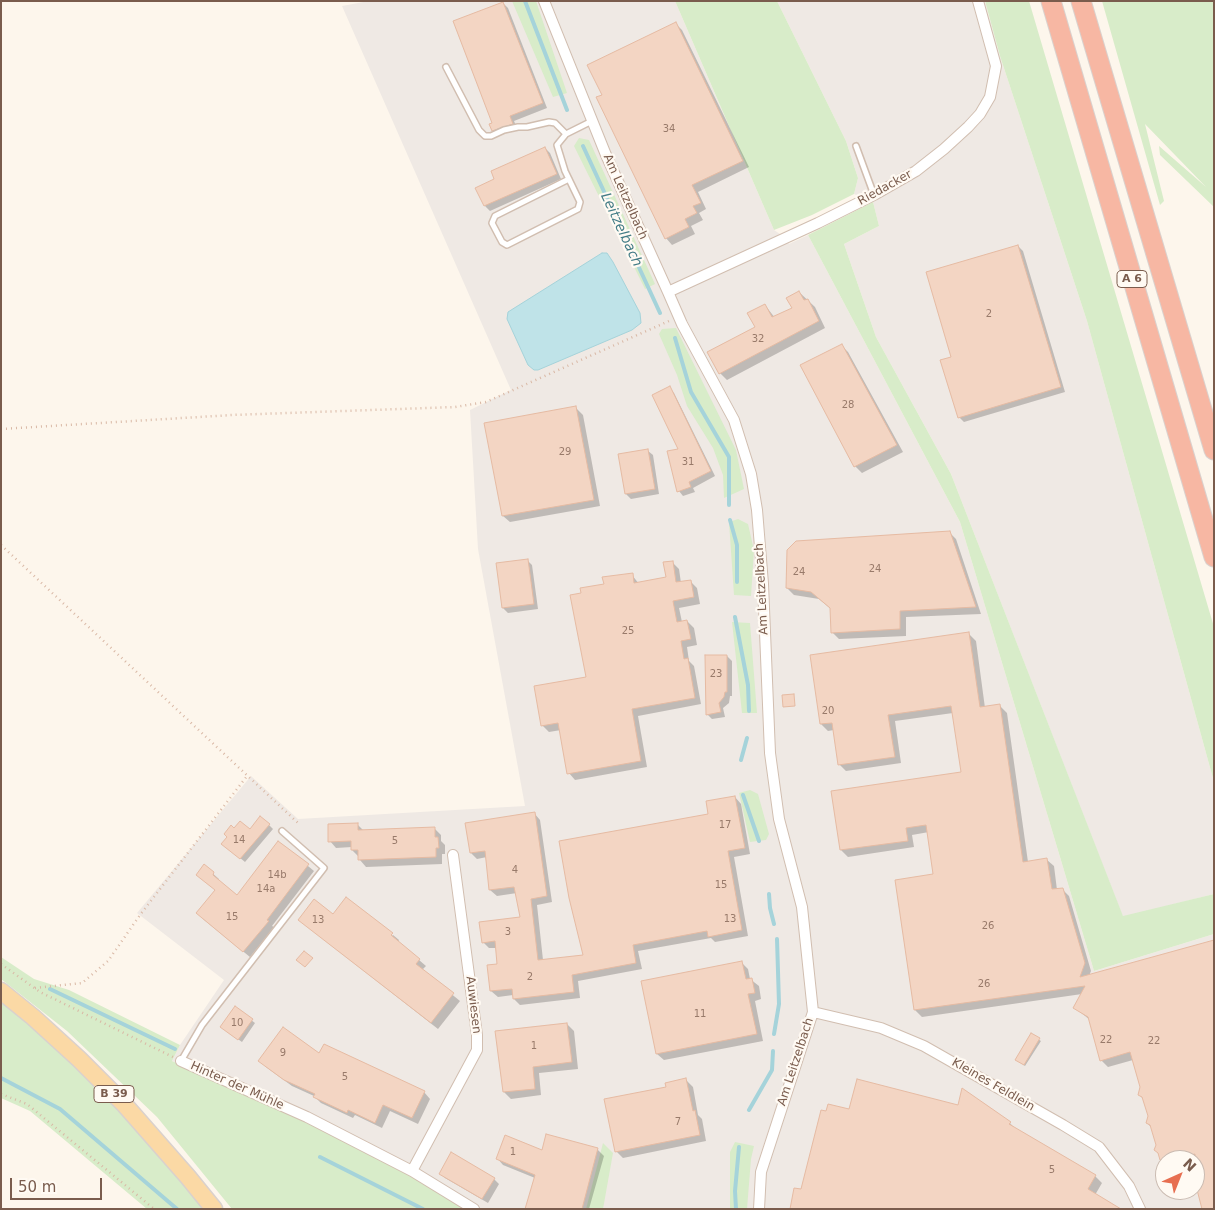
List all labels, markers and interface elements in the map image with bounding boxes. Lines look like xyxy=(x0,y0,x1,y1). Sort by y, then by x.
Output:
house number: 34 xyxy=(663,123,675,135)
street label: Am Leitzelbach xyxy=(600,152,650,242)
street label: Riedacker xyxy=(856,167,914,209)
water label: Leitzelbach xyxy=(597,190,645,270)
road number: A 6 xyxy=(1117,270,1147,288)
house number: 2 xyxy=(986,308,992,320)
house number: 32 xyxy=(752,333,764,345)
house number: 28 xyxy=(842,399,854,411)
house number: 29 xyxy=(559,446,571,458)
house number: 31 xyxy=(682,456,694,468)
street label: Am Leitzelbach xyxy=(752,543,772,635)
house number: 24 xyxy=(869,563,881,575)
house number: 24 xyxy=(793,566,805,578)
house number: 25 xyxy=(622,625,634,637)
house number: 23 xyxy=(710,668,722,680)
house number: 20 xyxy=(822,705,834,717)
house number: 17 xyxy=(719,819,731,831)
house number: 14 xyxy=(233,834,245,846)
house number: 5 xyxy=(392,835,398,847)
house number: 4 xyxy=(512,864,518,876)
house number: 14b xyxy=(267,869,287,881)
house number: 15 xyxy=(715,879,727,891)
house number: 14a xyxy=(257,883,275,895)
house number: 15 xyxy=(226,911,238,923)
house number: 13 xyxy=(724,913,736,925)
house number: 13 xyxy=(312,914,324,926)
house number: 26 xyxy=(982,920,994,932)
house number: 3 xyxy=(505,926,511,938)
house number: 2 xyxy=(527,971,533,983)
street label: Auwiesen xyxy=(462,976,484,1034)
house number: 26 xyxy=(978,978,990,990)
house number: 11 xyxy=(694,1008,706,1020)
street label: Am Leitzelbach xyxy=(775,1016,817,1108)
house number: 10 xyxy=(231,1017,243,1029)
house number: 22 xyxy=(1100,1034,1112,1046)
house number: 22 xyxy=(1148,1035,1160,1047)
house number: 1 xyxy=(531,1040,537,1052)
house number: 9 xyxy=(280,1047,286,1059)
street label: Kleines Feldlein xyxy=(949,1055,1037,1115)
street label: Hinter der Mühle xyxy=(188,1059,286,1113)
house number: 5 xyxy=(342,1071,348,1083)
road number: B 39 xyxy=(94,1086,134,1102)
house number: 7 xyxy=(675,1116,681,1128)
house number: 1 xyxy=(510,1146,516,1158)
north arrow xyxy=(1155,1150,1205,1200)
text: N xyxy=(1180,1155,1199,1175)
house number: 5 xyxy=(1049,1164,1055,1176)
scale bar xyxy=(12,1168,105,1200)
text: 50 m xyxy=(18,1178,56,1196)

